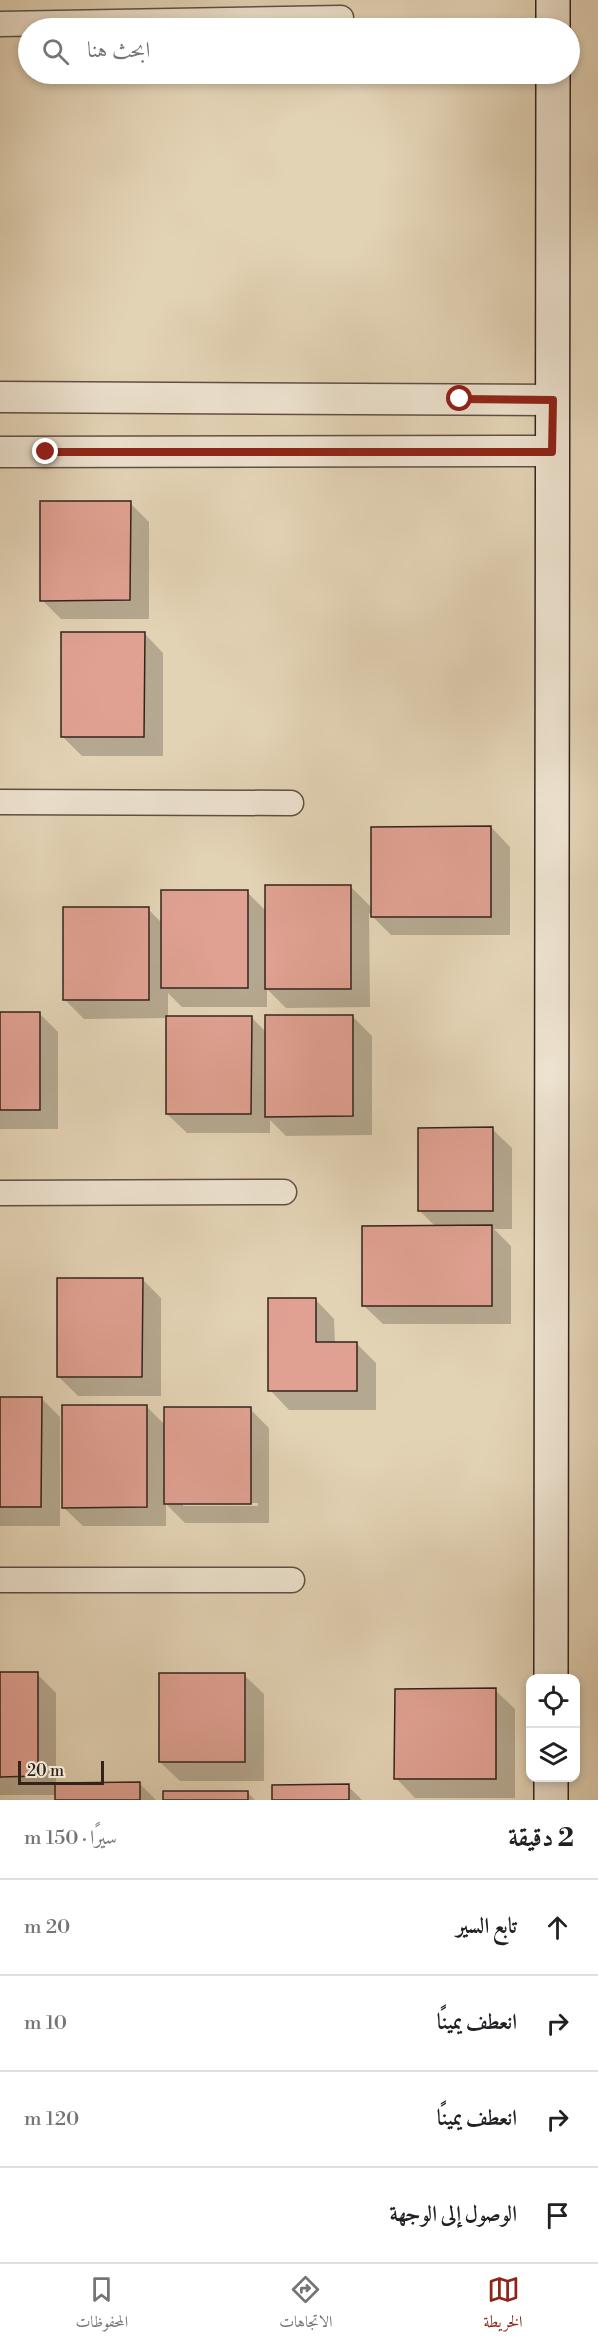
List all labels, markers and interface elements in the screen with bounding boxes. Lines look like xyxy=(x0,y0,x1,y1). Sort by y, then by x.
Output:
search box xyxy=(18,18,580,84)
icon: search xyxy=(39,35,72,68)
text: ابحث هنا xyxy=(87,37,150,64)
route start xyxy=(446,385,472,411)
route end xyxy=(32,438,58,464)
map controls xyxy=(526,1674,580,1782)
button: locate xyxy=(526,1674,580,1728)
button: layers xyxy=(526,1728,580,1782)
scale bar xyxy=(18,1758,104,1786)
text: 20 m xyxy=(27,1761,64,1781)
text: 2 دقيقة xyxy=(508,1822,574,1854)
text: سيرًا · 150 m xyxy=(24,1826,117,1851)
icon: ahead xyxy=(541,1911,574,1944)
text: تابع السير xyxy=(456,1913,517,1940)
text: 20 m xyxy=(24,1915,70,1940)
icon: right xyxy=(541,2007,574,2040)
text: انعطف يمينًا xyxy=(437,2009,517,2036)
text: 10 m xyxy=(24,2011,67,2036)
icon: right xyxy=(541,2103,574,2136)
text: انعطف يمينًا xyxy=(437,2105,517,2132)
text: 120 m xyxy=(24,2107,79,2132)
icon: arrive xyxy=(541,2199,574,2232)
text: الوصول إلى الوجهة xyxy=(389,2201,517,2228)
tab: المحفوظات xyxy=(76,2273,128,2337)
tab: الاتجاهات xyxy=(279,2273,333,2337)
tab: الخريطة xyxy=(484,2273,523,2337)

